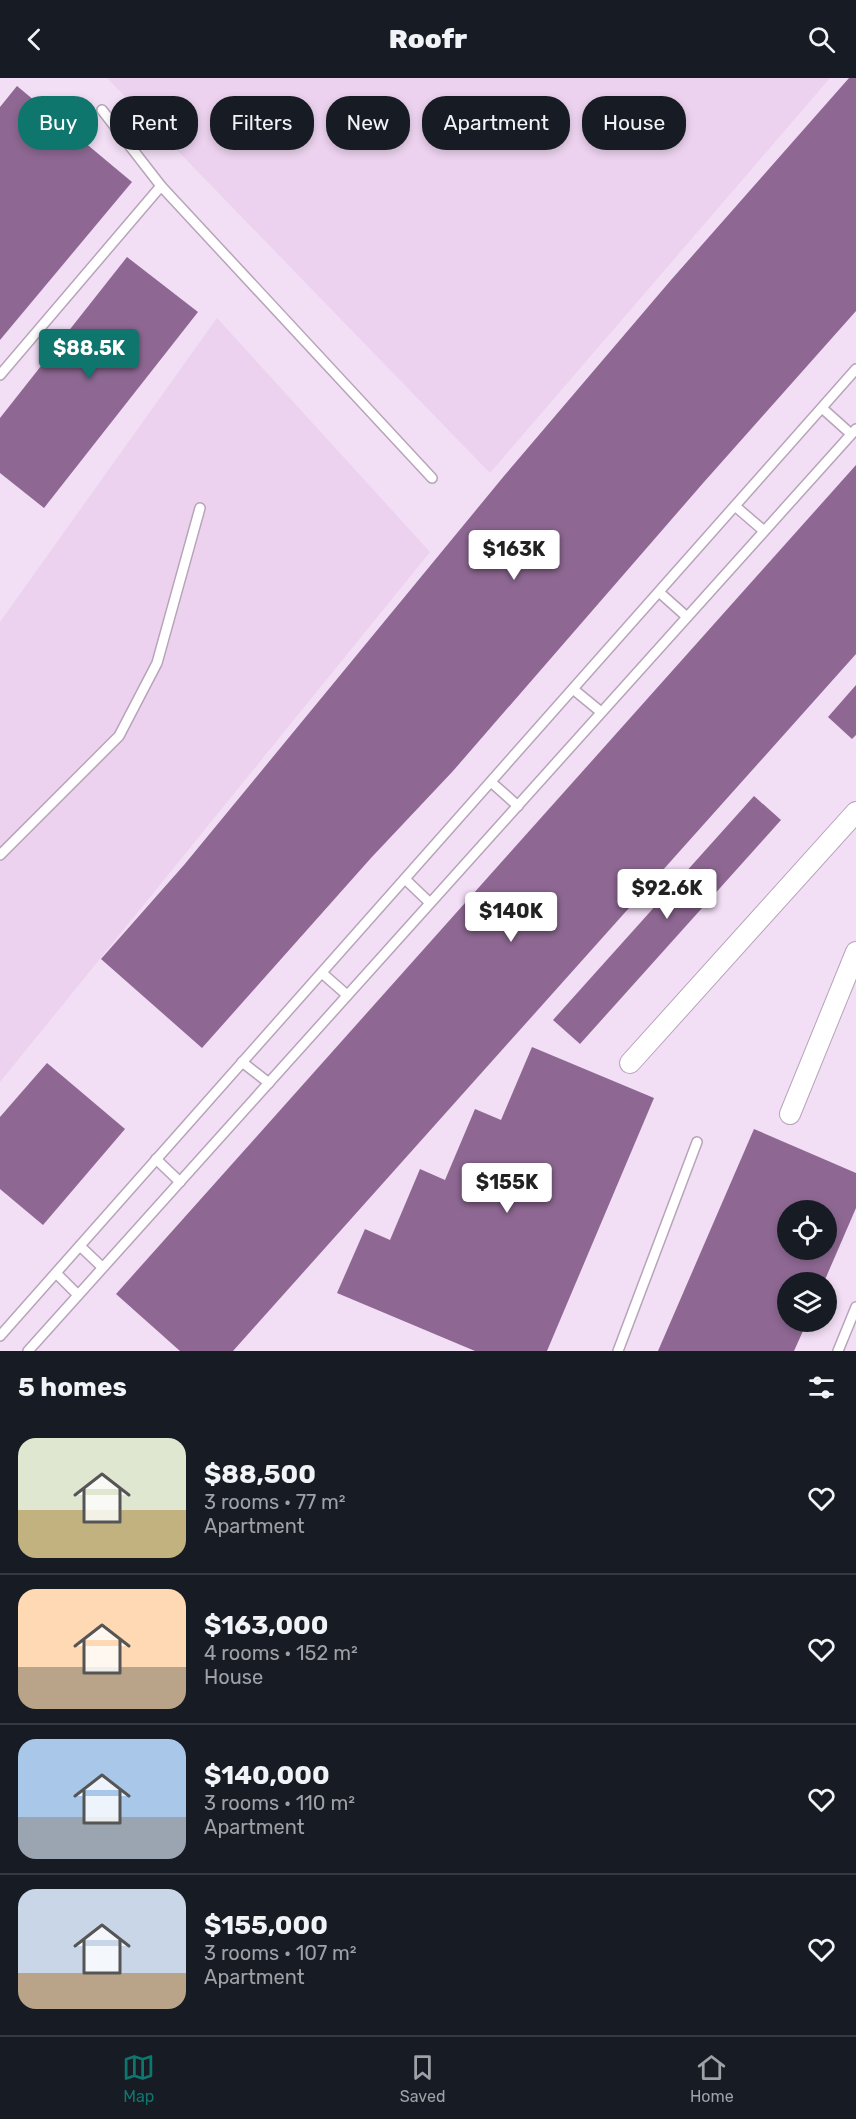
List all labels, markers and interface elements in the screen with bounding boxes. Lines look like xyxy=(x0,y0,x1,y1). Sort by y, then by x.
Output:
icon: back xyxy=(18,23,51,56)
text: Roofr xyxy=(389,23,467,55)
icon: search xyxy=(805,23,838,56)
chip: Buy xyxy=(18,96,98,150)
chip: Rent xyxy=(110,96,198,150)
chip: Filters xyxy=(210,96,314,150)
chip: New xyxy=(326,96,410,150)
chip: Apartment xyxy=(422,96,570,150)
chip: House xyxy=(582,96,686,150)
pin: $88.5K xyxy=(40,329,138,380)
text: $88.5K xyxy=(53,336,125,360)
pin: $163K xyxy=(472,530,556,581)
text: $163K xyxy=(483,537,545,561)
pin: $92.6K xyxy=(618,869,716,920)
text: $92.6K xyxy=(631,876,703,900)
pin: $140K xyxy=(469,892,553,943)
text: $140K xyxy=(479,899,543,923)
pin: $155K xyxy=(465,1163,549,1214)
text: $155K xyxy=(476,1170,538,1194)
map controls xyxy=(777,1200,837,1332)
button: locate xyxy=(777,1200,837,1260)
button: layers xyxy=(777,1272,837,1332)
icon: filters xyxy=(805,1371,838,1404)
text: 5 homes xyxy=(18,1372,127,1403)
text: $88,500 xyxy=(204,1459,316,1490)
icon: home xyxy=(66,1462,138,1534)
icon: heart xyxy=(805,1482,838,1515)
text: 3 rooms · 77 m² xyxy=(204,1490,346,1514)
text: Apartment xyxy=(204,1514,305,1538)
text: $163,000 xyxy=(204,1610,328,1641)
icon: home xyxy=(66,1613,138,1685)
icon: heart xyxy=(805,1633,838,1666)
text: 4 rooms · 152 m² xyxy=(204,1641,358,1665)
text: House xyxy=(204,1665,263,1689)
text: $140,000 xyxy=(204,1760,330,1791)
icon: home xyxy=(66,1763,138,1835)
icon: heart xyxy=(805,1783,838,1816)
text: 3 rooms · 110 m² xyxy=(204,1791,355,1815)
text: Apartment xyxy=(204,1815,305,1839)
text: $155,000 xyxy=(204,1910,328,1941)
icon: home xyxy=(66,1913,138,1985)
icon: heart xyxy=(805,1933,838,1966)
text: 3 rooms · 107 m² xyxy=(204,1941,357,1965)
text: Apartment xyxy=(204,1965,305,1989)
tab: Map xyxy=(122,2051,155,2106)
tab: Saved xyxy=(400,2051,445,2106)
tab: Home xyxy=(690,2051,734,2106)

